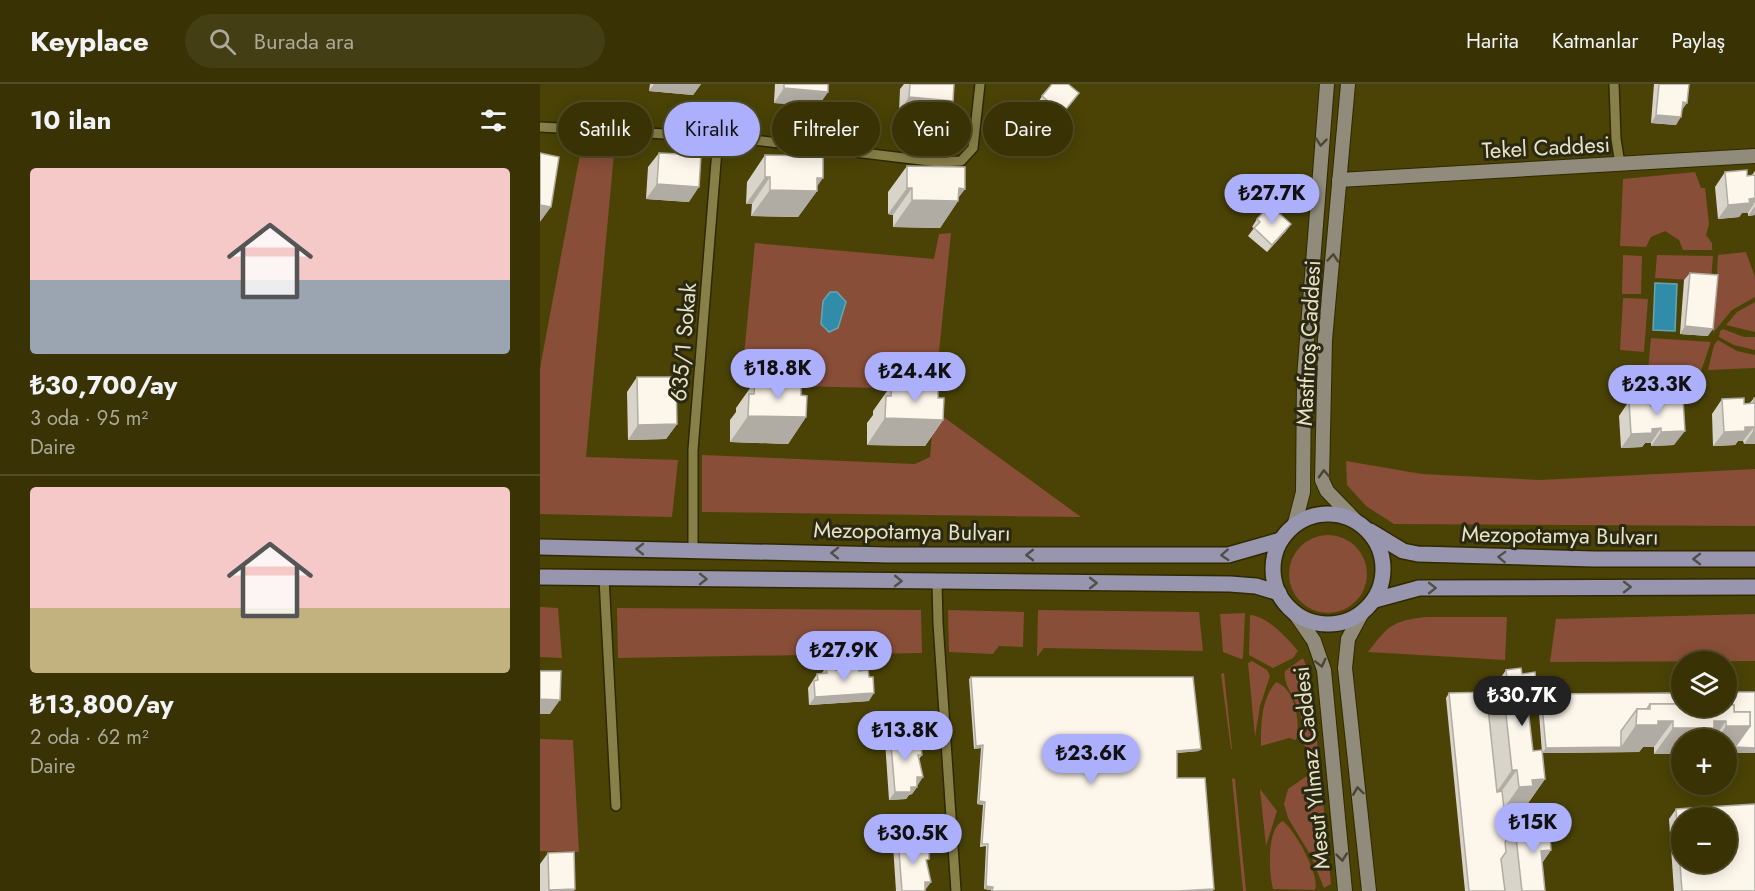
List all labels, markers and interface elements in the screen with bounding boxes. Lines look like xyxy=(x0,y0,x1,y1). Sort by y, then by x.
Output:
search box xyxy=(185,14,605,68)
text: Keyplace xyxy=(30,21,149,62)
icon: search xyxy=(206,25,239,58)
text: Burada ara xyxy=(254,25,354,57)
text: Harita xyxy=(1466,26,1519,56)
text: Katmanlar xyxy=(1552,26,1638,56)
text: Paylaş xyxy=(1671,26,1725,56)
text: 10 ilan xyxy=(30,101,111,139)
chip: Satılık xyxy=(558,102,652,156)
chip: Kiralık xyxy=(664,102,760,156)
chip: Filtreler xyxy=(772,102,880,156)
chip: Yeni xyxy=(892,102,971,156)
chip: Daire xyxy=(983,102,1073,156)
icon: filters xyxy=(477,104,510,137)
street label: Tekel Caddesi xyxy=(1481,128,1611,166)
one-way arrow xyxy=(1315,138,1328,147)
pin: ₺27.7K xyxy=(1223,174,1321,225)
text: ₺27.7K xyxy=(1238,179,1306,208)
icon: home xyxy=(216,207,324,315)
one-way arrow xyxy=(1326,254,1339,263)
street label: Mastfıroş Caddesi xyxy=(1288,259,1328,427)
street label: 635/1 Sokak xyxy=(662,281,704,403)
pin: ₺18.8K xyxy=(729,349,827,400)
pin: ₺24.4K xyxy=(866,352,964,403)
text: ₺18.8K xyxy=(745,354,811,383)
text: ₺24.4K xyxy=(879,357,951,386)
pin: ₺23.3K xyxy=(1608,365,1706,416)
text: ₺30,700/ay xyxy=(30,366,177,404)
text: ₺23.3K xyxy=(1622,370,1692,399)
text: 3 oda · 95 m² xyxy=(30,404,148,433)
text: Daire xyxy=(30,433,75,462)
one-way arrow xyxy=(1317,469,1330,478)
street label: Mezopotamya Bulvarı xyxy=(813,513,1011,549)
street label: Mezopotamya Bulvarı xyxy=(1461,517,1659,553)
icon: home xyxy=(216,526,324,634)
one-way arrow xyxy=(636,543,645,555)
one-way arrow xyxy=(831,547,840,560)
one-way arrow xyxy=(1220,548,1229,561)
one-way arrow xyxy=(1026,549,1035,561)
one-way arrow xyxy=(1497,550,1506,563)
one-way arrow xyxy=(1692,553,1701,565)
one-way arrow xyxy=(699,573,708,585)
one-way arrow xyxy=(894,575,903,587)
one-way arrow xyxy=(1089,577,1098,589)
one-way arrow xyxy=(1622,581,1631,593)
one-way arrow xyxy=(1427,582,1436,594)
pin: ₺27.9K xyxy=(795,631,893,682)
text: ₺27.9K xyxy=(810,636,878,665)
map controls xyxy=(1671,651,1737,873)
button: layers xyxy=(1671,651,1737,717)
one-way arrow xyxy=(1314,658,1327,668)
street label: Mesut Yılmaz Caddesi xyxy=(1284,665,1338,871)
pin: ₺30.7K xyxy=(1473,676,1571,727)
text: ₺30.7K xyxy=(1487,681,1557,710)
text: ₺13,800/ay xyxy=(30,685,174,723)
pin: ₺13.8K xyxy=(856,711,954,762)
text: ₺13.8K xyxy=(872,716,938,745)
text: 2 oda · 62 m² xyxy=(30,723,149,752)
button: + xyxy=(1671,729,1737,795)
pin: ₺23.6K xyxy=(1042,734,1140,785)
text: ₺23.6K xyxy=(1056,739,1126,768)
text: Daire xyxy=(30,752,75,781)
one-way arrow xyxy=(1352,787,1364,796)
pin: ₺15K xyxy=(1497,803,1569,854)
button: − xyxy=(1671,807,1737,873)
text: ₺15K xyxy=(1509,808,1557,837)
pin: ₺30.5K xyxy=(864,814,962,865)
text: ₺30.5K xyxy=(878,819,948,848)
one-way arrow xyxy=(1335,852,1348,862)

